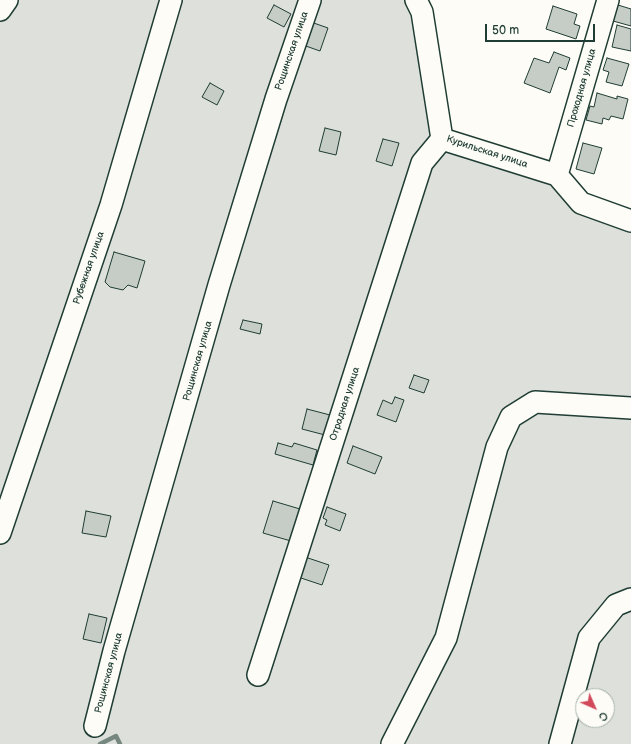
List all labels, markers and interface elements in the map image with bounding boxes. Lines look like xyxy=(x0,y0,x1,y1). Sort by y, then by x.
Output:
street label: Рощинская улица xyxy=(273,10,311,92)
scale bar xyxy=(487,16,597,42)
text: 50 m xyxy=(492,23,519,38)
street label: Проходная улица xyxy=(565,47,599,129)
street label: Курильская улица xyxy=(445,133,529,171)
street label: Рубежная улица xyxy=(71,230,107,306)
street label: Рощинская улица xyxy=(181,320,215,402)
street label: Отрадная улица xyxy=(327,366,363,442)
street label: Рощинская улица xyxy=(92,631,126,715)
north arrow xyxy=(575,688,615,728)
text: С xyxy=(596,709,610,723)

